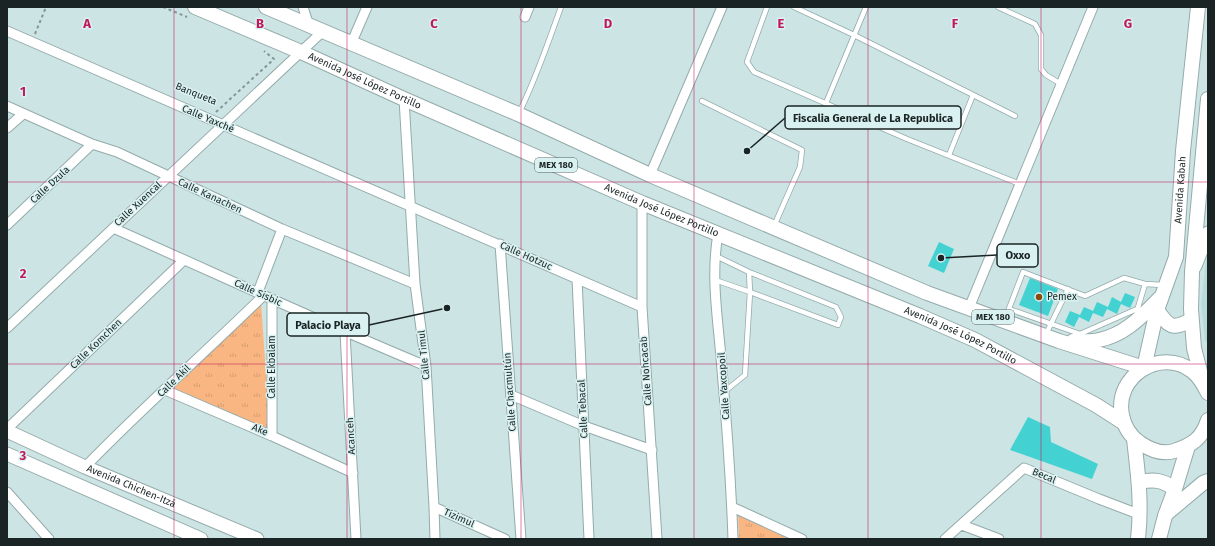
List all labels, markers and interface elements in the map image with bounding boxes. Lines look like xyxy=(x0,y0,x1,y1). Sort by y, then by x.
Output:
text: A xyxy=(82,16,91,31)
text: B xyxy=(256,16,264,31)
text: C xyxy=(430,16,438,31)
text: D xyxy=(604,16,613,31)
text: E xyxy=(778,16,785,31)
text: F xyxy=(952,16,959,31)
text: G xyxy=(1124,16,1132,31)
street label: Avenida José López Portillo xyxy=(306,50,423,112)
street label: Banqueta xyxy=(174,80,218,108)
text: 1 xyxy=(20,84,26,99)
street label: Calle Yaxché xyxy=(180,103,236,135)
callout: Fiscalia General de La Republica xyxy=(785,106,961,129)
text: Fiscalia General de La Republica xyxy=(793,112,953,125)
street label: Avenida Kabah xyxy=(1172,156,1189,224)
road number: MEX 180 xyxy=(535,158,577,172)
street label: Calle Dzula xyxy=(28,164,72,206)
street label: Calle Kanachen xyxy=(176,176,244,216)
street label: Calle Xuencal xyxy=(112,179,164,229)
street label: Avenida José López Portillo xyxy=(602,181,721,240)
street label: Calle Hotzuc xyxy=(498,239,554,273)
callout: Oxxo xyxy=(997,244,1038,267)
text: Oxxo xyxy=(1005,249,1031,262)
text: 2 xyxy=(20,266,27,281)
street label: Calle Sisbic xyxy=(232,277,284,309)
place label: Pemex xyxy=(1047,291,1077,303)
marker: Pemex xyxy=(1034,292,1044,302)
street label: Avenida José López Portillo xyxy=(902,304,1019,367)
road number: MEX 180 xyxy=(972,310,1014,324)
callout: Palacio Playa xyxy=(287,313,369,336)
street label: Calle Komchen xyxy=(68,316,124,372)
text: Palacio Playa xyxy=(295,319,361,332)
street label: Calle Timul xyxy=(415,329,433,381)
street label: Calle Ekbalam xyxy=(266,335,278,399)
street label: Calle Nohcacab xyxy=(638,336,654,406)
street label: Calle Chacmultún xyxy=(500,352,519,432)
street label: Calle Yaxcopoil xyxy=(716,352,732,420)
street label: Calle Akil xyxy=(155,362,193,400)
street label: Calle Tebacal xyxy=(575,379,591,439)
street label: Acanceh xyxy=(344,417,358,455)
street label: Ake xyxy=(250,421,270,439)
text: 3 xyxy=(19,448,27,463)
street label: Avenida Chichen-Itzá xyxy=(85,462,178,510)
street label: Becal xyxy=(1030,466,1058,486)
street label: Tizimul xyxy=(442,506,476,530)

